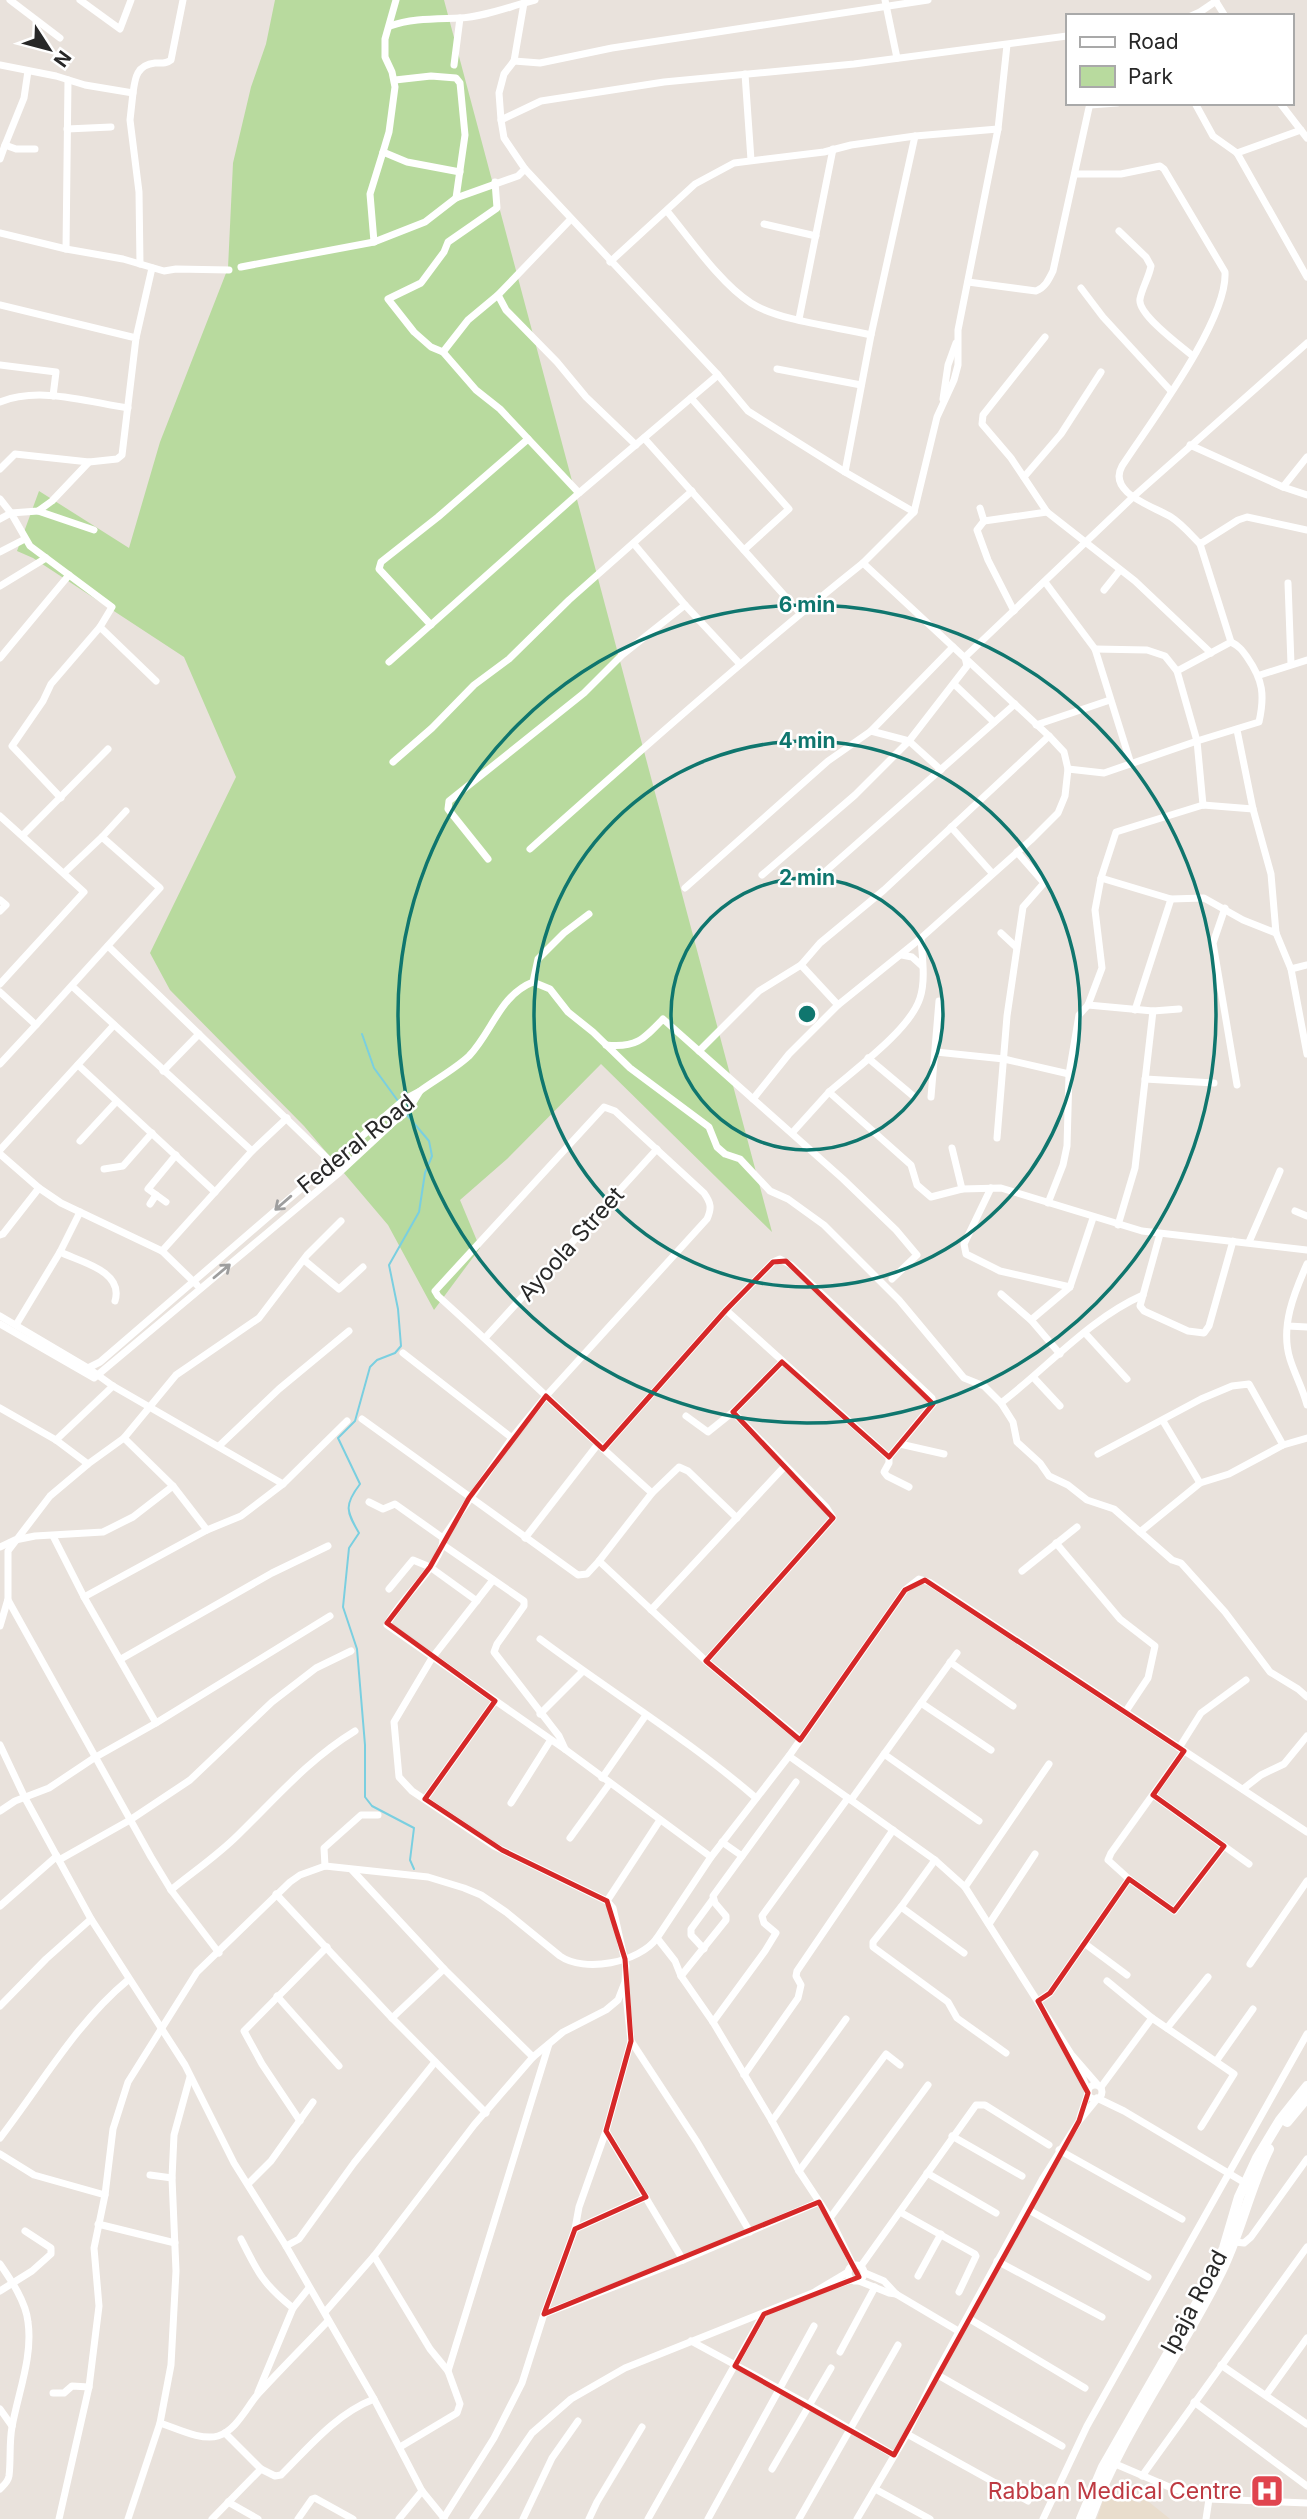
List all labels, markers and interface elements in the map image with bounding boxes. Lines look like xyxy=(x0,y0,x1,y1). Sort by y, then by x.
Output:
north arrow xyxy=(14,14,84,84)
legend xyxy=(1066,14,1293,105)
text: Road xyxy=(1128,29,1179,54)
text: N xyxy=(49,46,76,71)
text: Park xyxy=(1128,64,1173,89)
text: 6 min xyxy=(779,592,835,617)
text: 4 min xyxy=(778,728,836,753)
text: 2 min xyxy=(779,865,835,890)
centre of rings xyxy=(795,1002,819,1026)
street label: Federal Road xyxy=(292,1088,420,1200)
street label: Ayoola Street xyxy=(512,1181,630,1307)
one-way arrow xyxy=(275,1195,293,1211)
one-way arrow xyxy=(213,1263,231,1279)
street label: Ipaja Road xyxy=(1155,2245,1233,2359)
hospital icon: Rabban Medical Centre xyxy=(1248,2472,1286,2510)
place label: Rabban Medical Centre xyxy=(988,2477,1242,2505)

